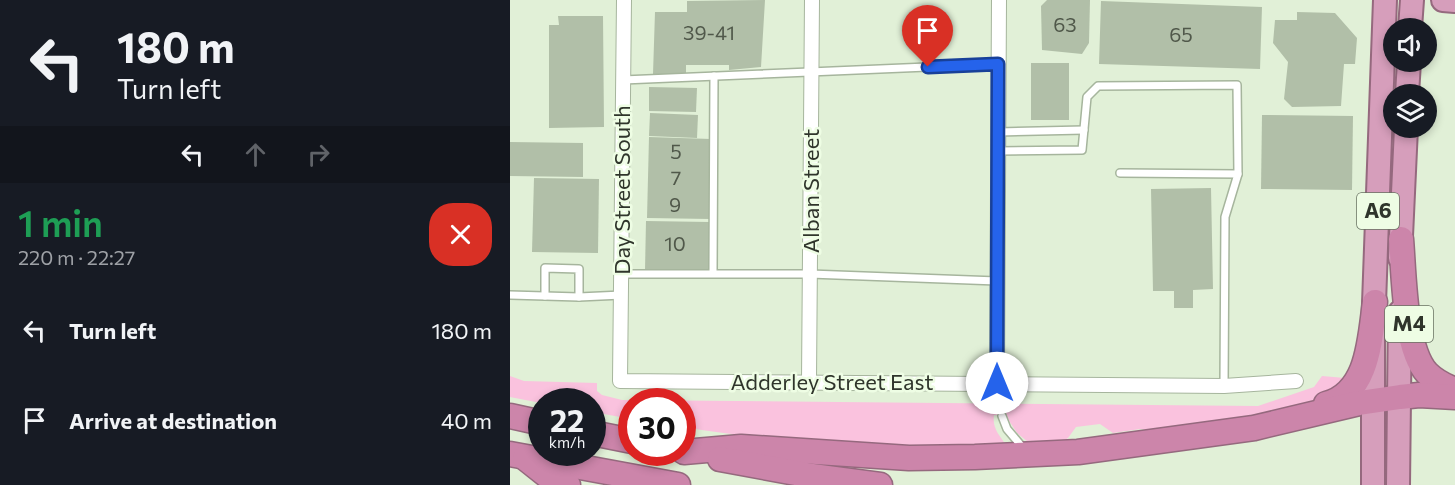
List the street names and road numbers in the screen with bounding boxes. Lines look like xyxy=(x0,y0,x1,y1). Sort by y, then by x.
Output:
street label: Day Street South xyxy=(608,105,635,275)
street label: Alban Street xyxy=(797,129,824,253)
road number: A6 xyxy=(1357,193,1399,229)
road number: M4 xyxy=(1385,306,1433,342)
street label: Adderley Street East xyxy=(731,368,933,395)

